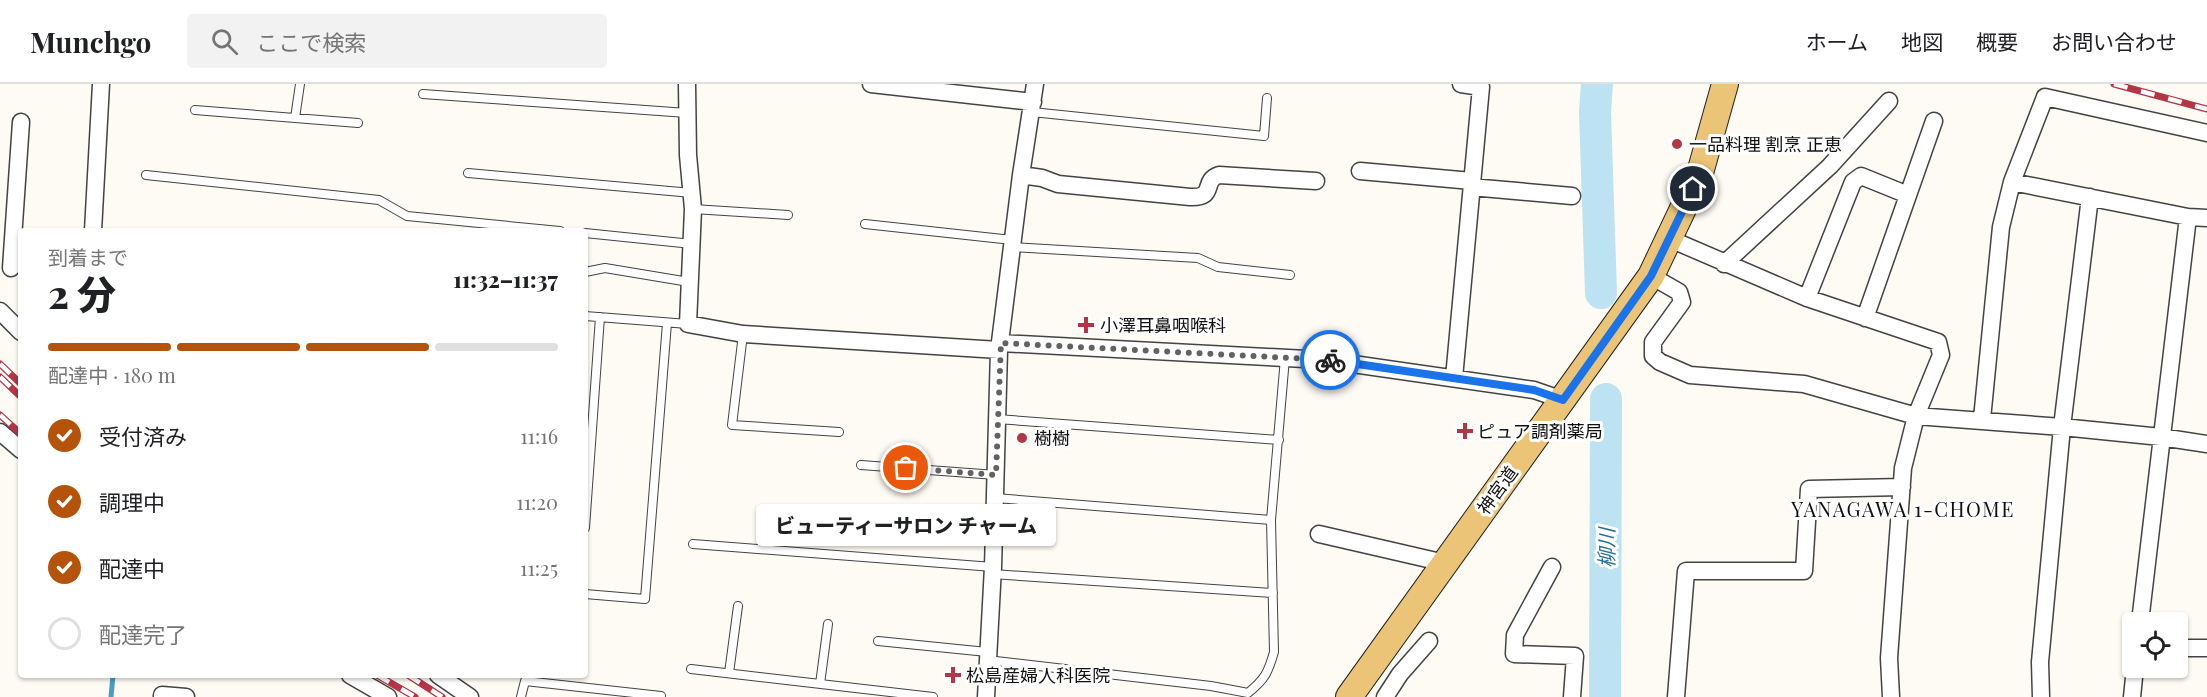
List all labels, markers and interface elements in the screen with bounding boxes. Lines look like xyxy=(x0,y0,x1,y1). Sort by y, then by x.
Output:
search box xyxy=(187,14,607,68)
text: Munchgo xyxy=(30,23,151,60)
icon: search xyxy=(208,25,241,58)
text: ここで検索 xyxy=(256,27,366,57)
text: ホーム xyxy=(1806,27,1868,55)
text: 地図 xyxy=(1901,27,1943,55)
text: 概要 xyxy=(1976,27,2018,55)
text: お問い合わせ xyxy=(2051,27,2177,55)
place label: 一品料理 割烹 正恵 xyxy=(1689,132,1842,156)
marker: 一品料理 割烹 正恵 xyxy=(1670,137,1684,151)
pin xyxy=(1667,163,1718,214)
icon: home xyxy=(1676,172,1709,205)
text: 到着まで xyxy=(48,243,128,270)
text: 11:32–11:37 xyxy=(453,264,558,294)
text: 2 分 xyxy=(48,267,116,319)
place label: 小澤耳鼻咽喉科 xyxy=(1100,313,1226,337)
marker: 小澤耳鼻咽喉科 xyxy=(1077,316,1095,334)
courier xyxy=(1300,330,1360,390)
icon: bike xyxy=(1314,344,1347,377)
text: 配達中 · 180 m xyxy=(48,361,176,388)
icon: check xyxy=(48,419,81,452)
place label: ピュア調剤薬局 xyxy=(1477,419,1603,443)
text: 受付済み xyxy=(99,421,187,451)
text: 11:16 xyxy=(520,422,558,449)
marker: ピュア調剤薬局 xyxy=(1458,424,1472,438)
place label: 樹樹 xyxy=(1034,426,1070,450)
marker: 樹樹 xyxy=(1015,431,1029,445)
pin xyxy=(880,442,931,493)
icon: bag xyxy=(889,451,922,484)
street label: 神宮道 xyxy=(1471,461,1523,519)
icon: check xyxy=(48,485,81,518)
text: 調理中 xyxy=(99,487,165,517)
text: 11:20 xyxy=(516,488,558,515)
district label: YANAGAWA 1-CHOME xyxy=(1790,495,2015,522)
callout: ビューティーサロン チャーム xyxy=(756,504,1056,546)
text: ビューティーサロン チャーム xyxy=(775,511,1037,538)
water label: 柳川 xyxy=(1592,526,1619,568)
icon: check xyxy=(48,551,81,584)
text: 配達中 xyxy=(99,553,165,583)
text: 11:25 xyxy=(520,554,558,581)
map controls xyxy=(2122,612,2188,678)
button: locate xyxy=(2122,612,2188,678)
text: 配達完了 xyxy=(99,619,187,649)
place label: 松島産婦人科医院 xyxy=(966,663,1110,687)
marker: 松島産婦人科医院 xyxy=(944,666,962,684)

